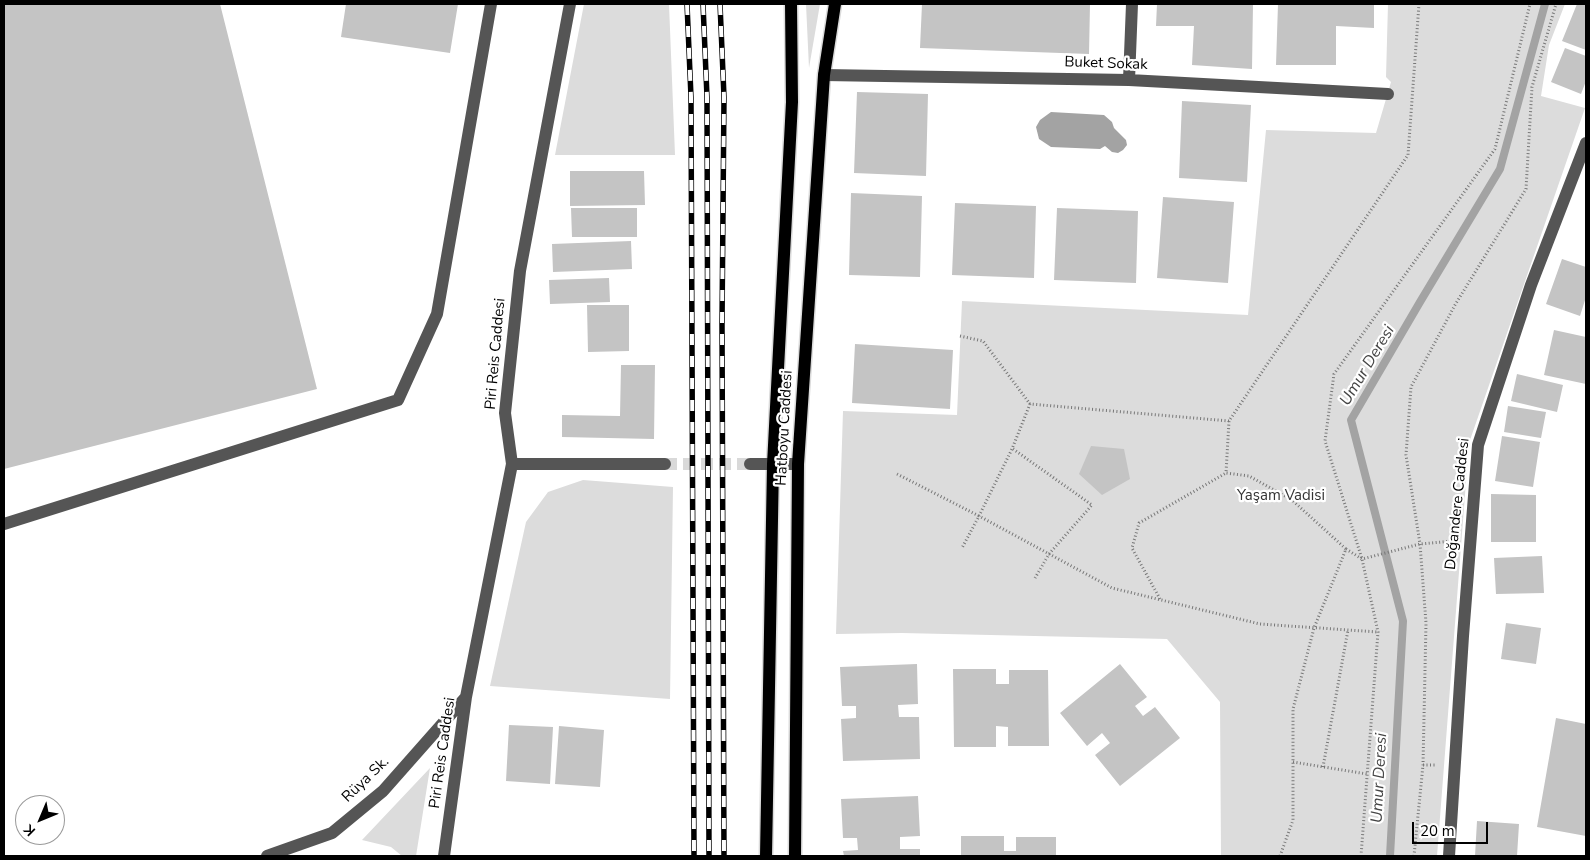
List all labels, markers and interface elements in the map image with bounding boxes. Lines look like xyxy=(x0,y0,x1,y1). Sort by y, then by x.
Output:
street label: Buket Sokak xyxy=(1064,54,1148,74)
street label: Piri Reis Caddesi xyxy=(482,297,510,411)
water label: Umur Deresi xyxy=(1337,322,1399,410)
street label: Hatboyu Caddesi xyxy=(773,370,797,486)
street label: Doğandere Caddesi xyxy=(1442,437,1474,571)
park label: Yaşam Vadisi xyxy=(1237,487,1325,505)
street label: Piri Reis Caddesi xyxy=(426,696,460,810)
water label: Umur Deresi xyxy=(1368,733,1392,823)
street label: Rüya Sk. xyxy=(339,753,393,807)
north arrow xyxy=(15,795,65,845)
scale bar xyxy=(1415,812,1491,844)
text: K xyxy=(20,820,40,840)
text: 20 m xyxy=(1420,821,1455,841)

